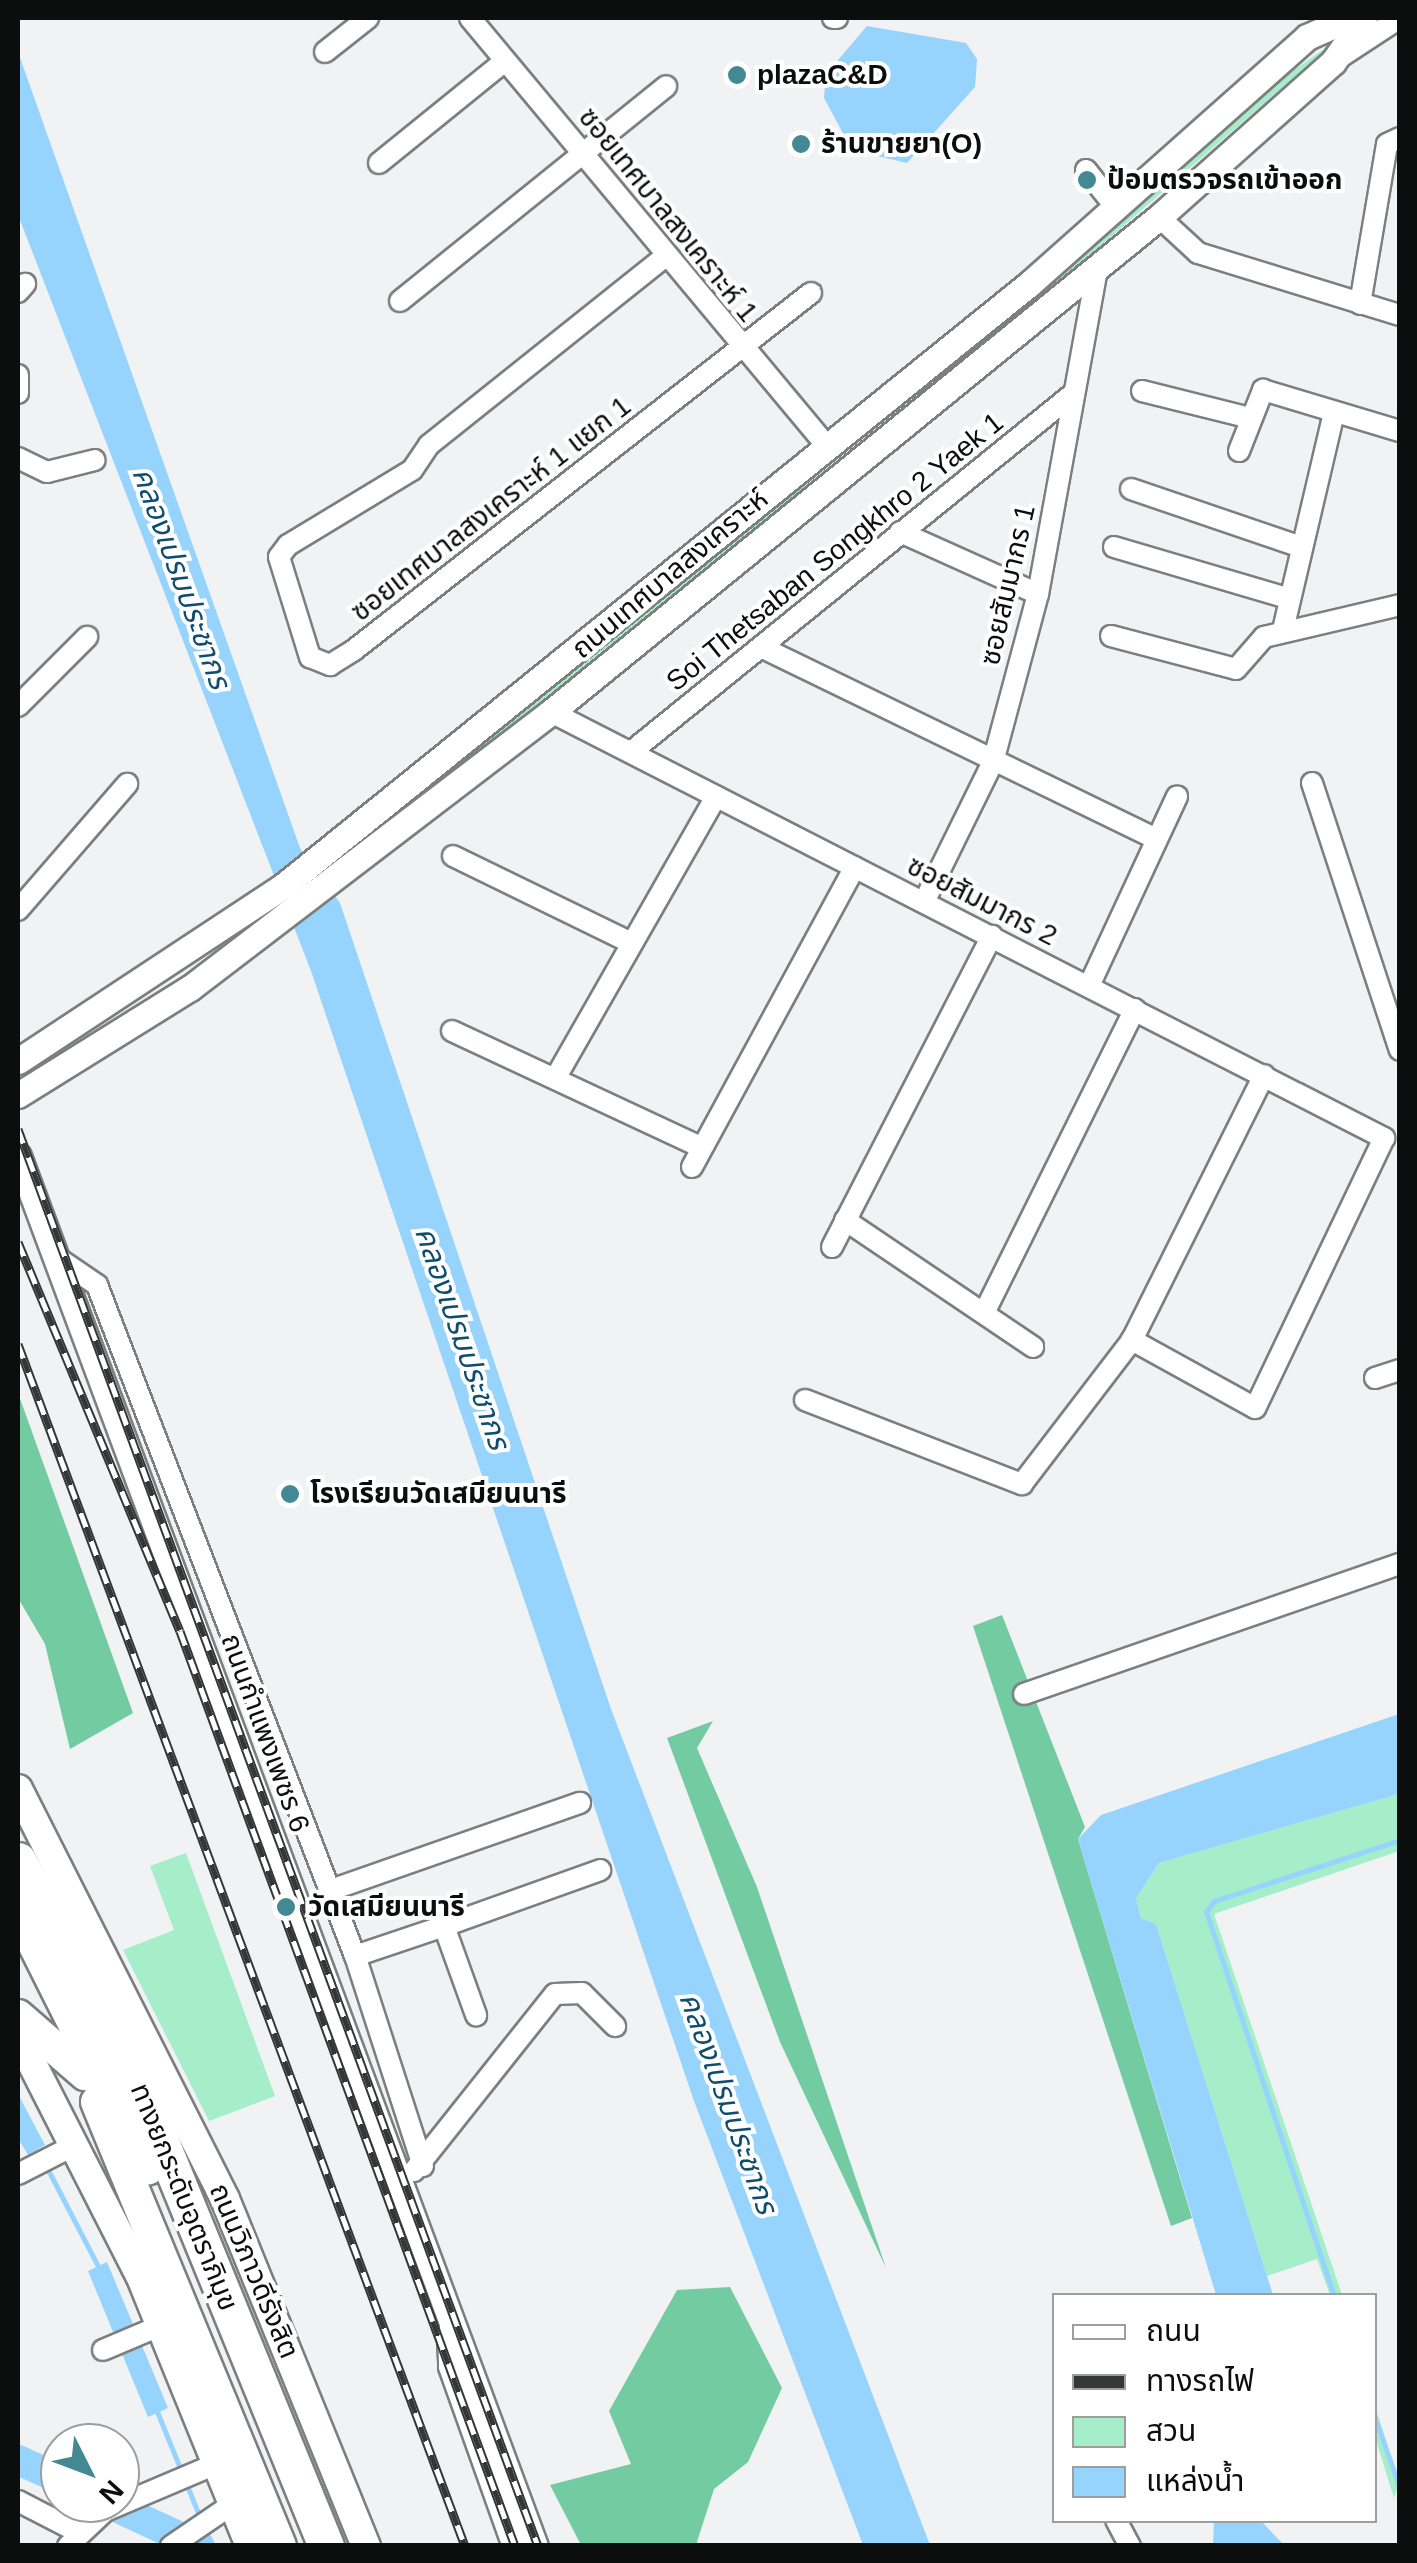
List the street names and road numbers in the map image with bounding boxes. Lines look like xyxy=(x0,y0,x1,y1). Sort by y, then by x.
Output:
street label: ซอยเทศบาลสงเคราะห์ 1 xyxy=(571,101,765,329)
street label: ซอยเทศบาลสงเคราะห์ 1 แยก 1 xyxy=(345,389,637,629)
street label: Soi Thetsaban Songkhro 2 Yaek 1 xyxy=(660,405,1010,699)
street label: ถนนเทศบาลสงเคราะห์ xyxy=(565,482,775,666)
street label: ซอยสัมมากร 1 xyxy=(973,501,1043,669)
street label: ซอยสัมมากร 2 xyxy=(901,849,1063,953)
street label: ถนนกำแพงเพชร 6 xyxy=(214,1629,316,1837)
street label: ทางยกระดับอุตราภิมุข xyxy=(123,2078,245,2316)
street label: ถนนวิภาวดีรังสิต xyxy=(202,2178,306,2364)

